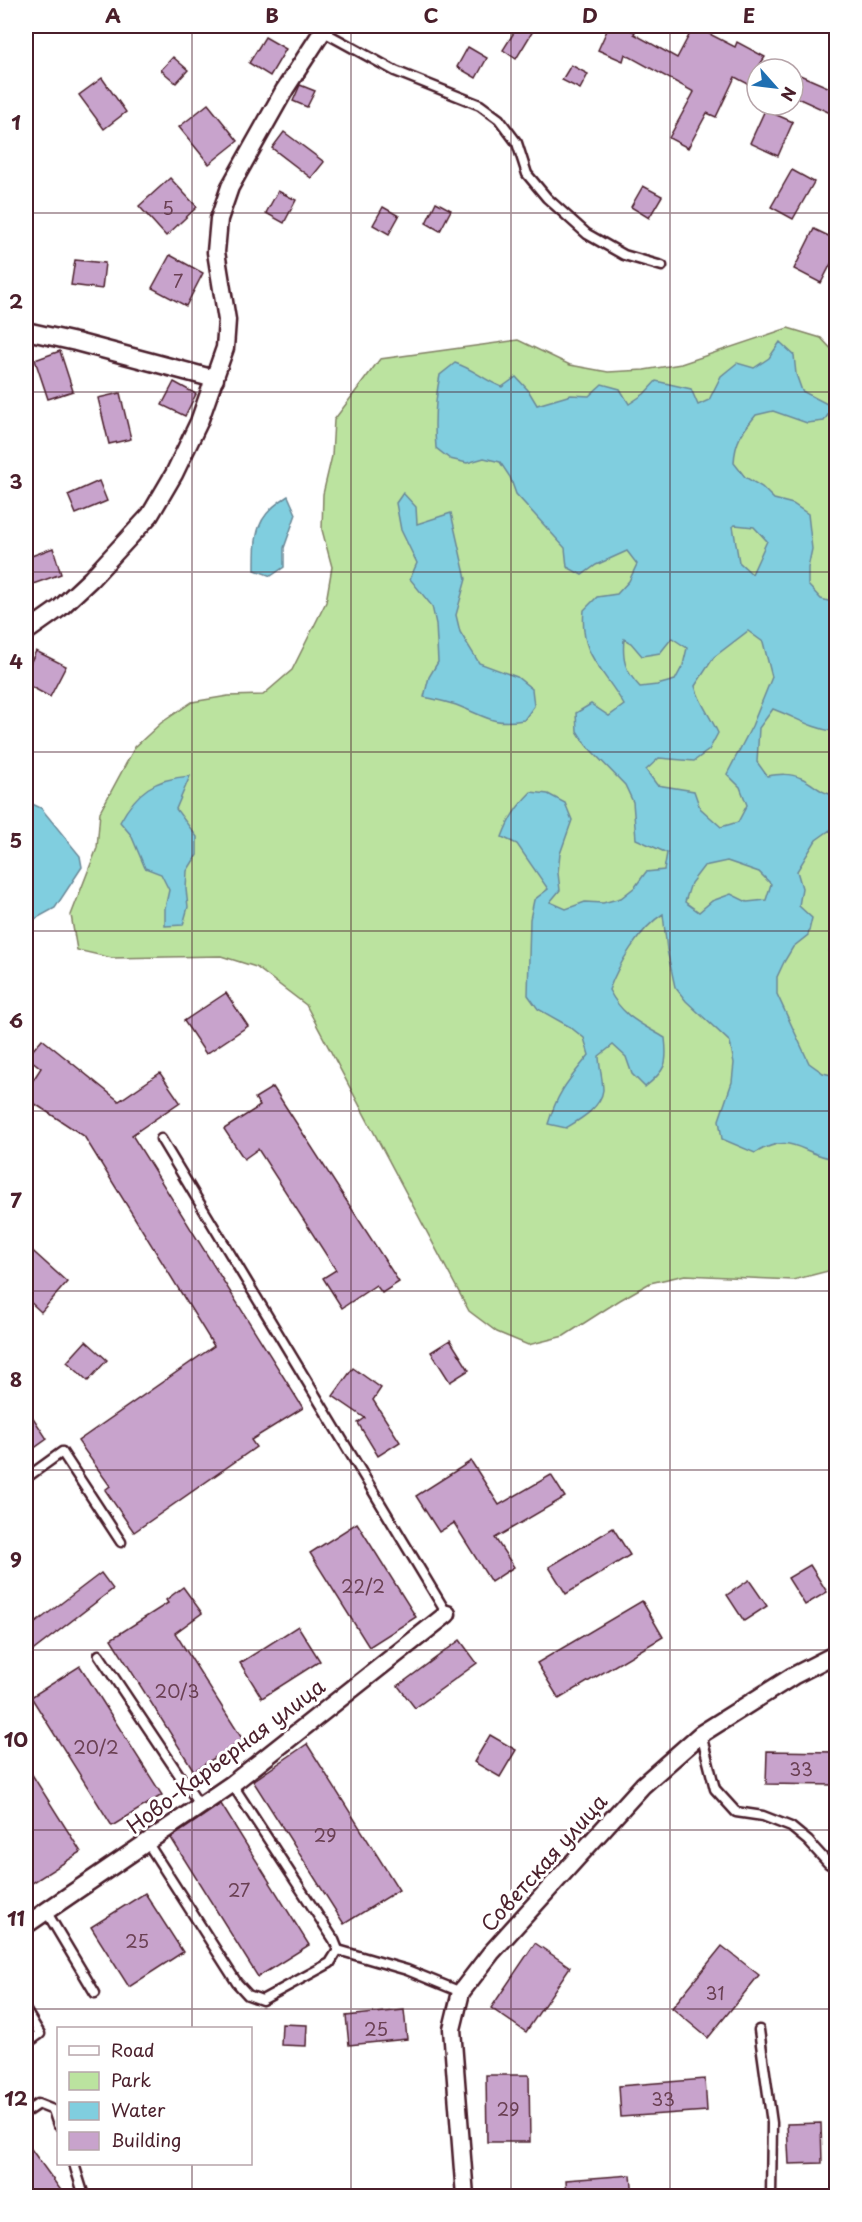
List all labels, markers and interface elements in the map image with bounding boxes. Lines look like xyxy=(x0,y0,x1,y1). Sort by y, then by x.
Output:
text: A xyxy=(105,0,121,30)
text: B xyxy=(265,0,279,30)
text: C xyxy=(423,0,439,30)
text: D xyxy=(582,0,598,30)
text: E xyxy=(743,0,755,30)
north arrow xyxy=(745,57,805,117)
text: N xyxy=(776,83,803,106)
text: 1 xyxy=(11,107,21,137)
house number: 5 xyxy=(162,194,174,221)
house number: 7 xyxy=(173,267,183,294)
text: 2 xyxy=(9,286,23,316)
text: 3 xyxy=(9,466,23,496)
text: 4 xyxy=(9,646,23,676)
text: 5 xyxy=(10,825,22,855)
text: 6 xyxy=(9,1005,23,1035)
text: 7 xyxy=(10,1185,22,1215)
text: 8 xyxy=(10,1364,22,1394)
text: 9 xyxy=(10,1544,22,1574)
house number: 22/2 xyxy=(341,1572,385,1599)
street label: Ново-Карьерная улица xyxy=(119,1669,332,1840)
house number: 20/3 xyxy=(155,1677,199,1704)
text: 10 xyxy=(4,1724,28,1754)
house number: 20/2 xyxy=(73,1733,119,1760)
house number: 33 xyxy=(789,1755,813,1782)
street label: Советская улица xyxy=(472,1785,614,1938)
house number: 29 xyxy=(314,1821,336,1848)
house number: 27 xyxy=(228,1876,250,1903)
text: 11 xyxy=(7,1903,25,1933)
house number: 25 xyxy=(125,1927,149,1954)
house number: 31 xyxy=(706,1979,724,2006)
house number: 25 xyxy=(364,2015,388,2042)
legend xyxy=(57,2027,252,2165)
text: Road xyxy=(111,2036,155,2063)
text: Park xyxy=(111,2066,151,2093)
text: 12 xyxy=(4,2083,28,2113)
house number: 33 xyxy=(651,2085,675,2112)
house number: 29 xyxy=(497,2095,519,2122)
text: Water xyxy=(111,2096,166,2123)
text: Building xyxy=(111,2126,181,2153)

